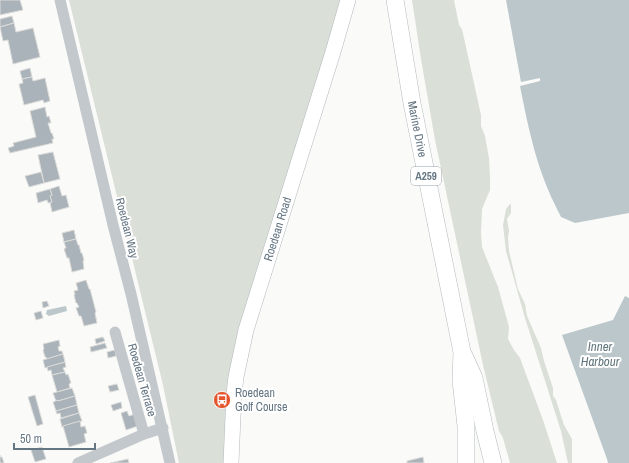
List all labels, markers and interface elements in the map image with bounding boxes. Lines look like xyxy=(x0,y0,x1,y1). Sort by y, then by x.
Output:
street label: Marine Drive xyxy=(404,100,431,159)
road number: A259 xyxy=(411,167,441,185)
street label: Roedean Road xyxy=(260,195,295,263)
street label: Roedean Way xyxy=(112,196,142,260)
water label: Inner Harbour xyxy=(581,338,620,370)
street label: Roedean Terrace xyxy=(124,342,160,418)
place label: Roedean Golf Course xyxy=(235,385,288,415)
bus stop icon: Roedean Golf Course xyxy=(212,390,232,410)
scale bar xyxy=(14,425,95,451)
text: 50 m xyxy=(20,431,42,447)

